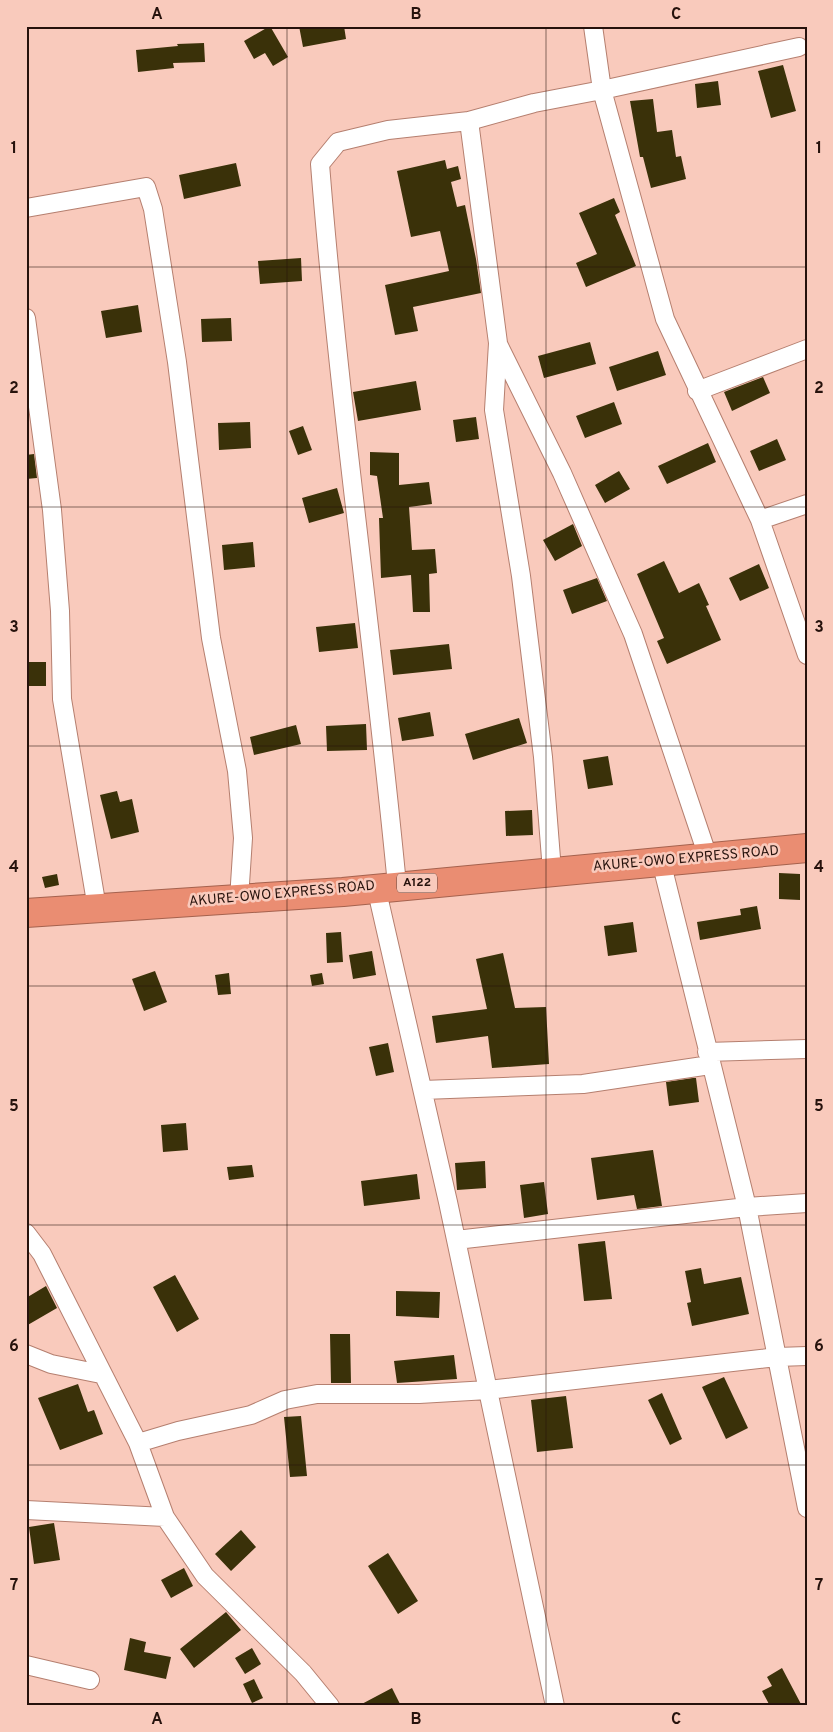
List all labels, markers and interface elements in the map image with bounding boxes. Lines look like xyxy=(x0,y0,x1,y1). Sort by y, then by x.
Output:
text: A xyxy=(151,5,163,25)
text: B xyxy=(410,5,422,25)
text: C xyxy=(671,5,681,25)
text: 1 xyxy=(11,139,17,159)
text: 1 xyxy=(816,139,822,159)
text: 2 xyxy=(9,379,19,399)
text: 2 xyxy=(814,379,824,399)
text: 3 xyxy=(9,618,19,638)
text: 3 xyxy=(814,618,824,638)
street label: AKURE-OWO EXPRESS ROAD xyxy=(592,842,780,876)
text: 4 xyxy=(9,858,19,878)
text: 4 xyxy=(814,858,824,878)
road number: A122 xyxy=(397,874,437,892)
street label: AKURE-OWO EXPRESS ROAD xyxy=(188,877,376,911)
text: 5 xyxy=(9,1097,19,1117)
text: 5 xyxy=(814,1097,824,1117)
text: 6 xyxy=(9,1337,19,1357)
text: 6 xyxy=(814,1337,824,1357)
text: 7 xyxy=(10,1576,18,1596)
text: 7 xyxy=(815,1576,823,1596)
text: A xyxy=(151,1710,163,1730)
text: B xyxy=(410,1710,422,1730)
text: C xyxy=(671,1710,681,1730)

